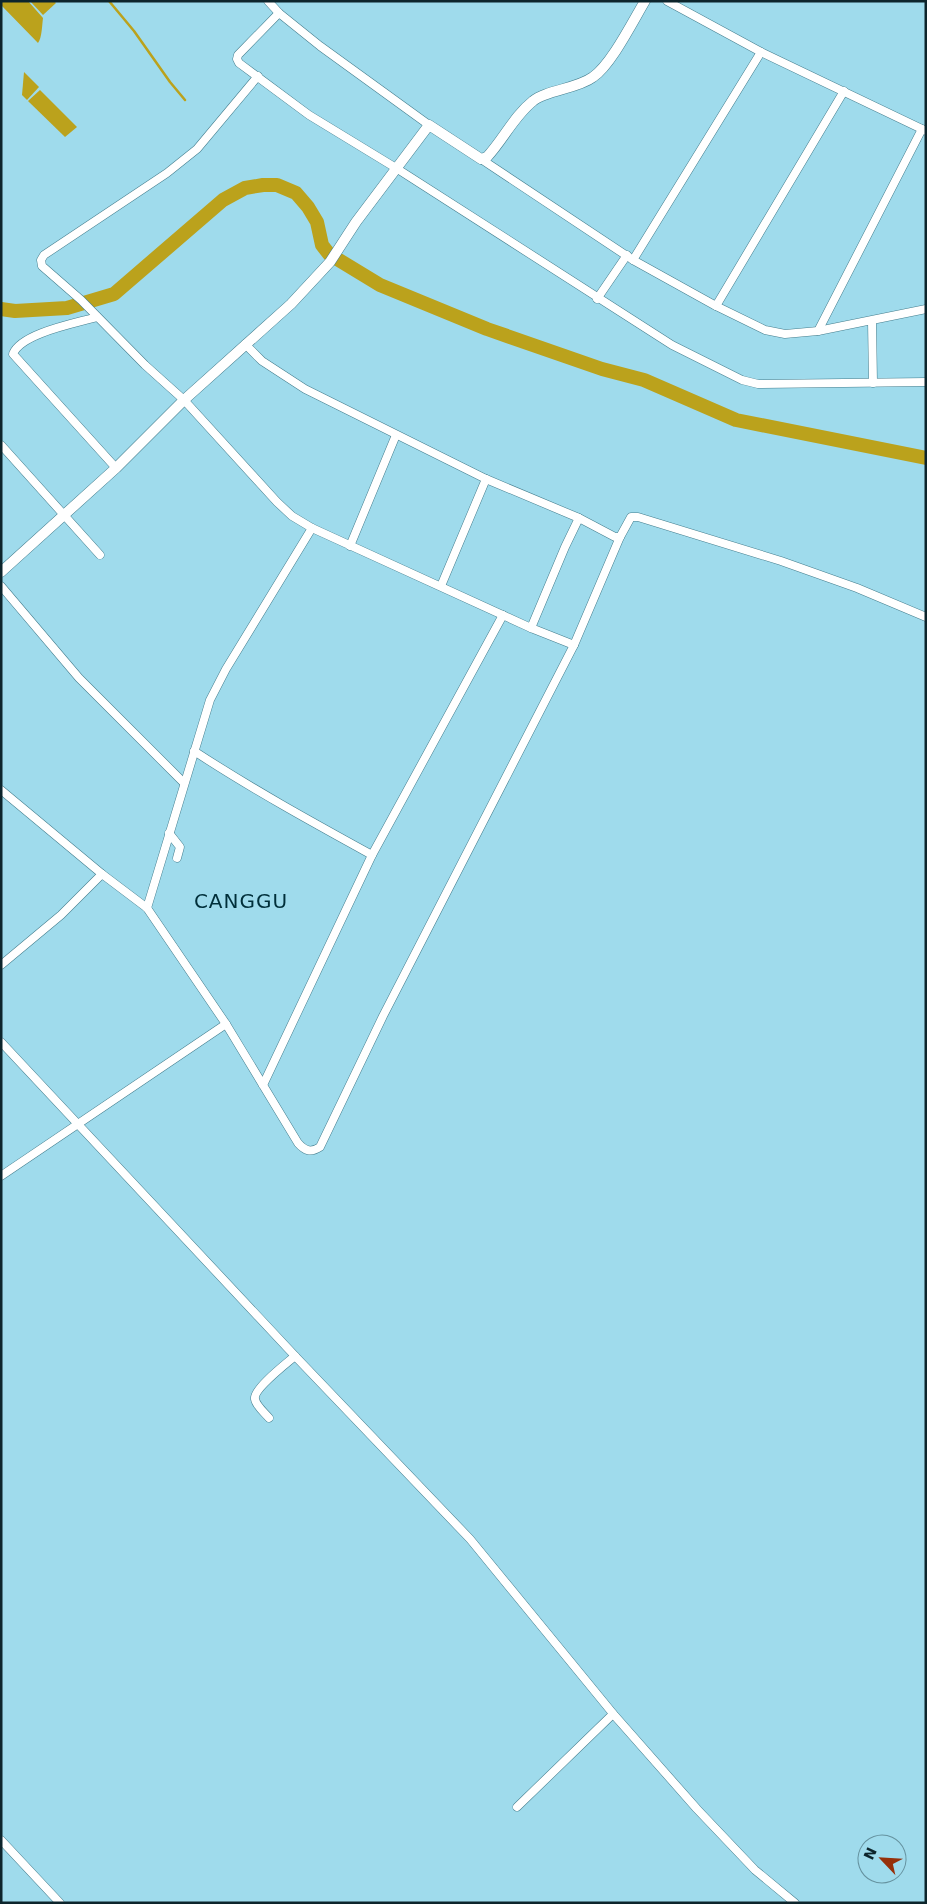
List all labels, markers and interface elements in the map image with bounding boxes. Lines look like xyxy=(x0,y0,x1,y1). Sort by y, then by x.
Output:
district label: CANGGU xyxy=(194,889,288,913)
north arrow xyxy=(857,1834,907,1884)
text: N xyxy=(860,1845,880,1862)

